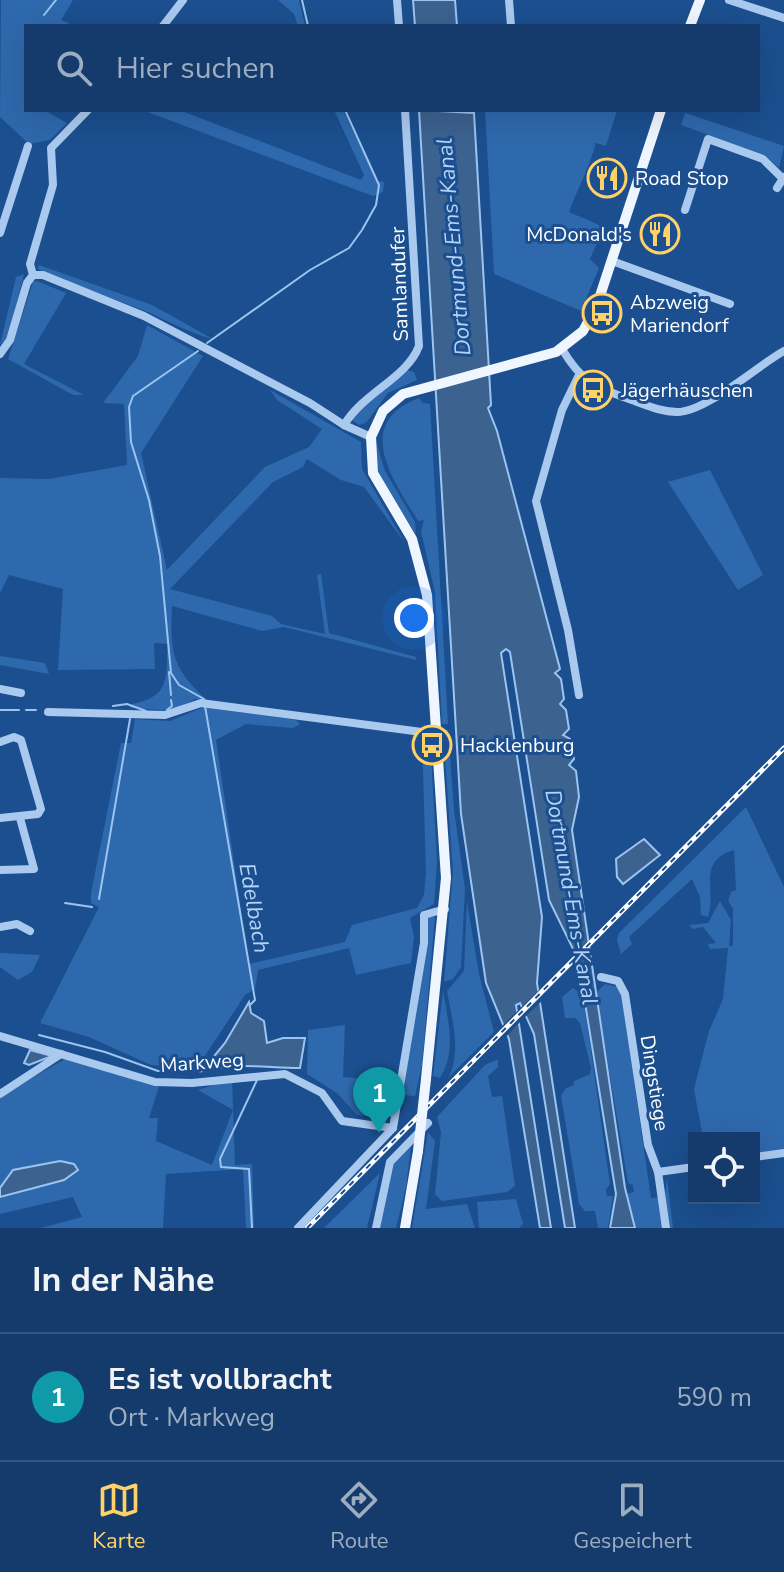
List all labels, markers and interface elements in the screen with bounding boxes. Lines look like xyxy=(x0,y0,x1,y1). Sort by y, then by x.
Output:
search box xyxy=(24,24,760,112)
icon: search xyxy=(52,46,96,90)
text: Hier suchen xyxy=(116,48,275,89)
water label: Dortmund-Ems-Kanal xyxy=(430,137,478,357)
restaurant icon: Road Stop xyxy=(586,157,628,199)
place label: Road Stop xyxy=(635,165,729,192)
restaurant icon: McDonald's xyxy=(639,213,681,255)
place label: McDonald's xyxy=(526,221,632,248)
street label: Samlandufer xyxy=(384,226,415,342)
place label: Abzweig Mariendorf xyxy=(630,289,729,339)
bus stop icon: Abzweig Mariendorf xyxy=(581,292,623,334)
bus stop icon: Jägerhäuschen xyxy=(572,369,614,411)
place label: Jägerhäuschen xyxy=(620,377,753,404)
your location xyxy=(394,598,434,638)
bus stop icon: Hacklenburg xyxy=(411,724,453,766)
place label: Hacklenburg xyxy=(460,732,575,759)
water label: Dortmund-Ems-Kanal xyxy=(537,787,605,1007)
water label: Edelbach xyxy=(231,861,277,956)
street label: Dingstiege xyxy=(634,1033,675,1133)
street label: Markweg xyxy=(159,1046,245,1079)
pin: 1 xyxy=(353,1067,405,1133)
map controls xyxy=(688,1132,760,1204)
button: locate xyxy=(688,1132,760,1204)
text: In der Nähe xyxy=(32,1257,214,1303)
text: Es ist vollbracht xyxy=(108,1359,331,1400)
text: 1 xyxy=(50,1380,66,1415)
text: 590 m xyxy=(676,1380,752,1415)
text: Ort · Markweg xyxy=(108,1400,275,1435)
tab: Karte xyxy=(92,1478,146,1556)
tab: Route xyxy=(330,1478,389,1556)
tab: Gespeichert xyxy=(573,1478,692,1556)

